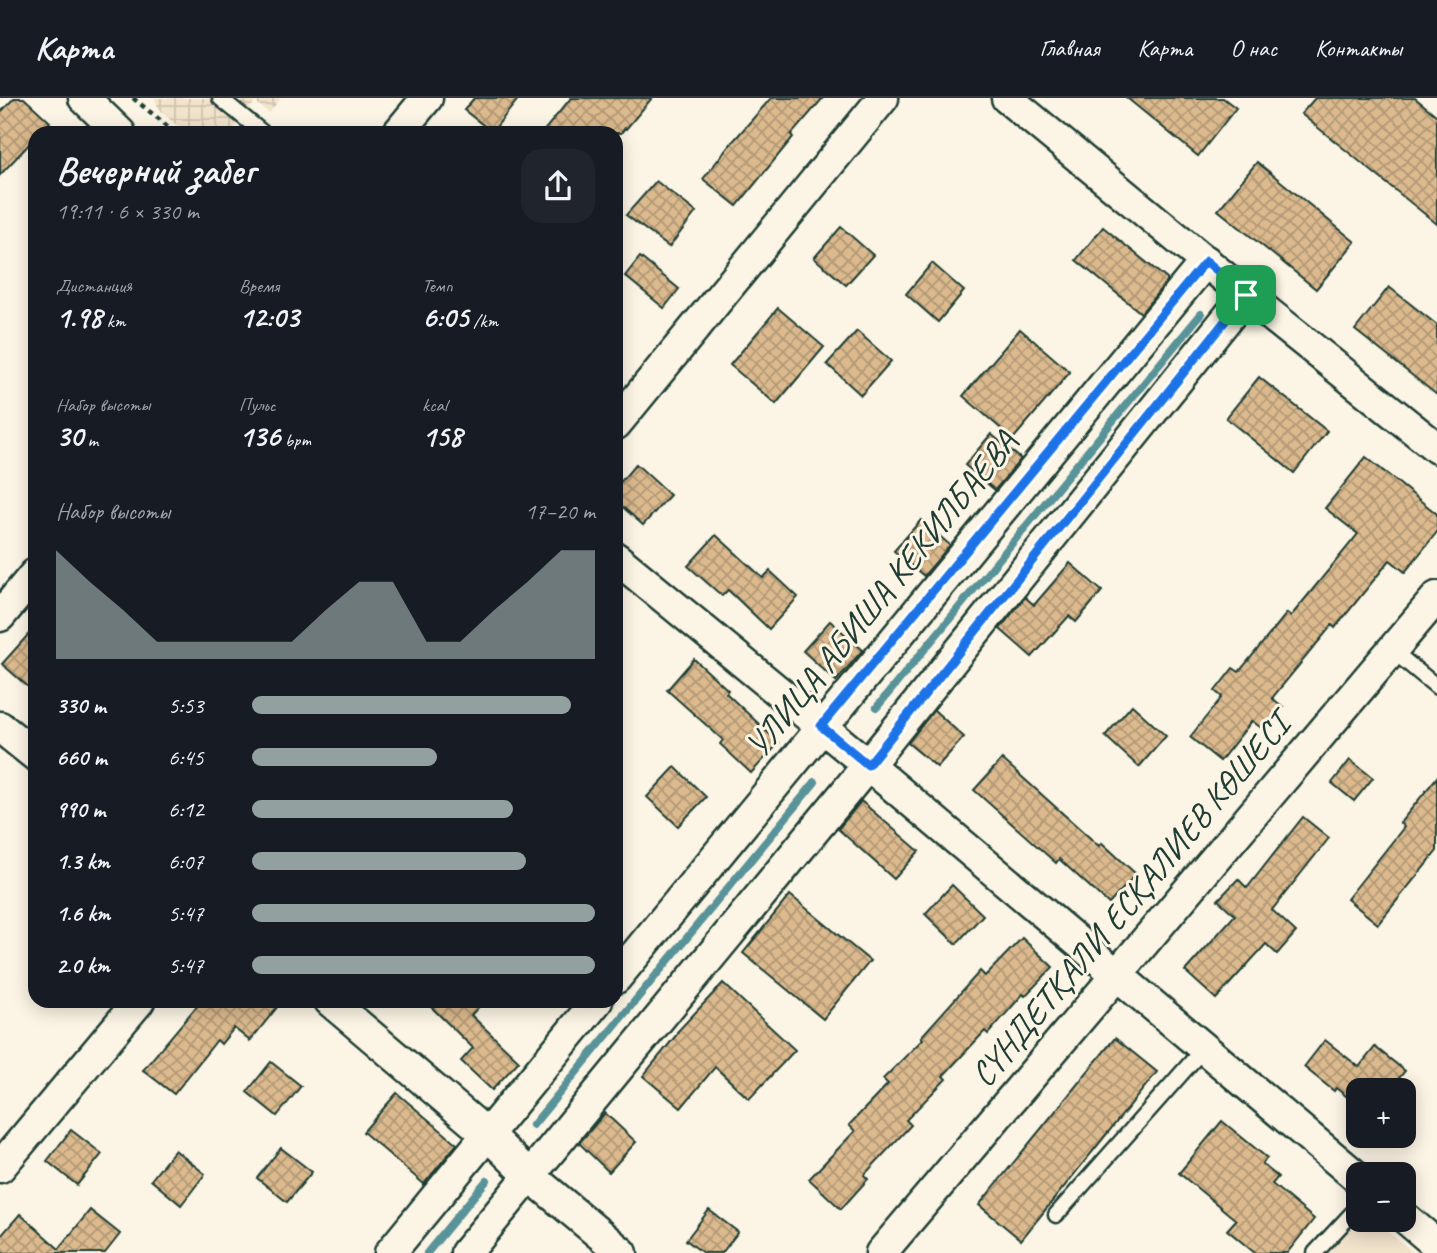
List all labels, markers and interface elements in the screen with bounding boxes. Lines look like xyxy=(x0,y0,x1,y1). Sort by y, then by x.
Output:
text: Карта xyxy=(35,27,114,69)
text: Главная xyxy=(1039,33,1100,63)
text: Карта xyxy=(1138,33,1192,63)
text: О нас xyxy=(1230,33,1277,63)
text: Контакты xyxy=(1315,33,1402,63)
text: Вечерний забег xyxy=(56,147,255,194)
button: share xyxy=(521,149,595,223)
text: 19:11 · 6 × 330 m xyxy=(56,197,199,226)
pin xyxy=(1216,265,1276,325)
text: Дистанция xyxy=(56,274,132,298)
text: Время xyxy=(239,274,279,298)
text: Темп xyxy=(422,274,453,298)
icon: arrive xyxy=(1227,276,1265,314)
text: 1.98 xyxy=(56,298,102,336)
text: 12:03 xyxy=(239,298,299,336)
text: 6:05 xyxy=(422,298,469,336)
text: km xyxy=(102,309,125,333)
text: /km xyxy=(469,309,498,333)
text: Набор высоты xyxy=(56,393,150,417)
text: Пульс xyxy=(239,393,276,417)
text: kcal xyxy=(422,393,447,417)
text: 30 xyxy=(56,417,83,455)
text: 136 xyxy=(239,417,280,455)
text: 158 xyxy=(422,417,462,455)
street label: УЛИЦА АБИША КЕКИЛБАЕВА xyxy=(735,420,1028,767)
text: m xyxy=(83,428,98,452)
text: bpm xyxy=(280,428,311,452)
text: Набор высоты xyxy=(56,497,170,526)
text: 17–20 m xyxy=(525,497,595,526)
text: 330 m xyxy=(56,691,106,720)
text: 5:53 xyxy=(168,691,204,720)
street label: СҮНДЕТҚАЛИ ЕСҚАЛИЕВ КӨШЕСІ xyxy=(961,698,1305,1096)
text: 660 m xyxy=(56,743,107,772)
text: 6:45 xyxy=(168,743,204,772)
text: 990 m xyxy=(56,795,105,824)
text: 6:12 xyxy=(168,795,204,824)
text: 1.3 km xyxy=(56,847,110,876)
text: 6:07 xyxy=(168,847,204,876)
text: 1.6 km xyxy=(56,899,110,928)
text: 5:47 xyxy=(168,899,204,928)
text: 2.0 km xyxy=(56,951,110,980)
text: 5:47 xyxy=(168,951,204,980)
map controls xyxy=(1346,1078,1416,1232)
button: + xyxy=(1346,1078,1416,1148)
button: − xyxy=(1346,1162,1416,1232)

